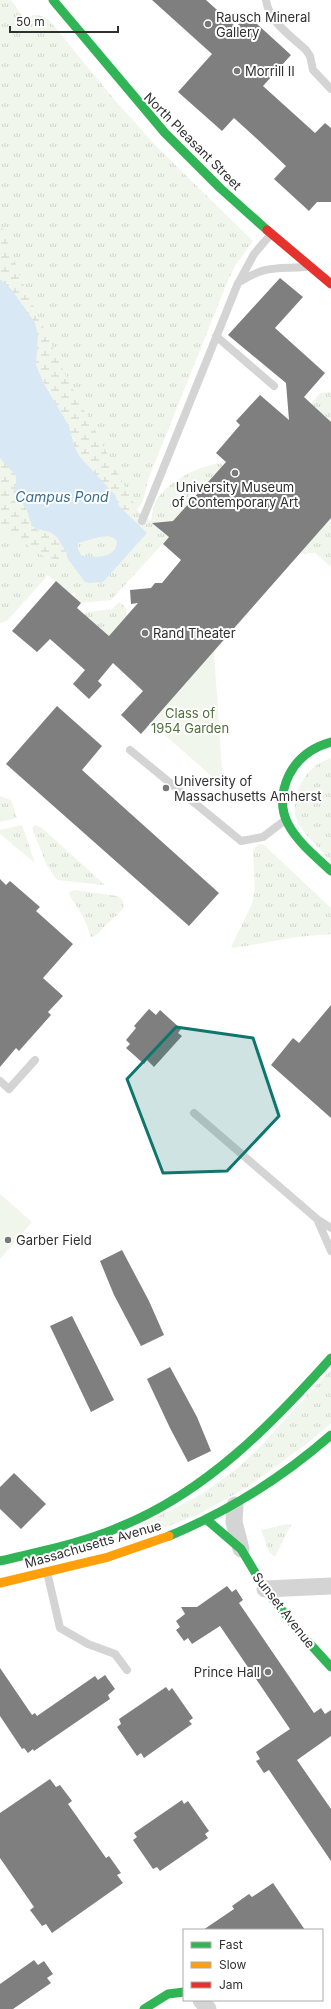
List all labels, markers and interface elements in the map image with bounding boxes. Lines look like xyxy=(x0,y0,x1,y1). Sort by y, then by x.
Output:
scale bar xyxy=(10,8,118,34)
place label: Rausch Mineral Gallery xyxy=(216,9,310,40)
text: 50 m xyxy=(16,14,45,29)
marker: Rausch Mineral Gallery xyxy=(203,19,213,29)
place label: Morrill II xyxy=(245,63,295,79)
marker: Morrill II xyxy=(232,66,242,76)
street label: North Pleasant Street xyxy=(141,89,245,193)
marker: University Museum of Contemporary Art xyxy=(230,468,240,478)
place label: University Museum of Contemporary Art xyxy=(172,479,298,510)
water label: Campus Pond xyxy=(15,488,109,505)
place label: Rand Theater xyxy=(153,625,236,641)
marker: Rand Theater xyxy=(140,628,150,638)
park label: Class of 1954 Garden xyxy=(151,705,229,736)
place label: University of Massachusetts Amherst xyxy=(174,773,322,804)
marker: University of Massachusetts Amherst xyxy=(161,783,171,793)
place label: Garber Field xyxy=(16,1232,92,1248)
marker: Garber Field xyxy=(3,1235,13,1245)
street label: Massachusetts Avenue xyxy=(23,1517,163,1571)
street label: Sunset Avenue xyxy=(249,1569,319,1651)
place label: Prince Hall xyxy=(194,1664,260,1680)
marker: Prince Hall xyxy=(263,1667,273,1677)
legend xyxy=(183,1929,323,2001)
text: Fast xyxy=(219,1937,243,1952)
text: Slow xyxy=(219,1957,247,1972)
text: Jam xyxy=(219,1977,243,1992)

